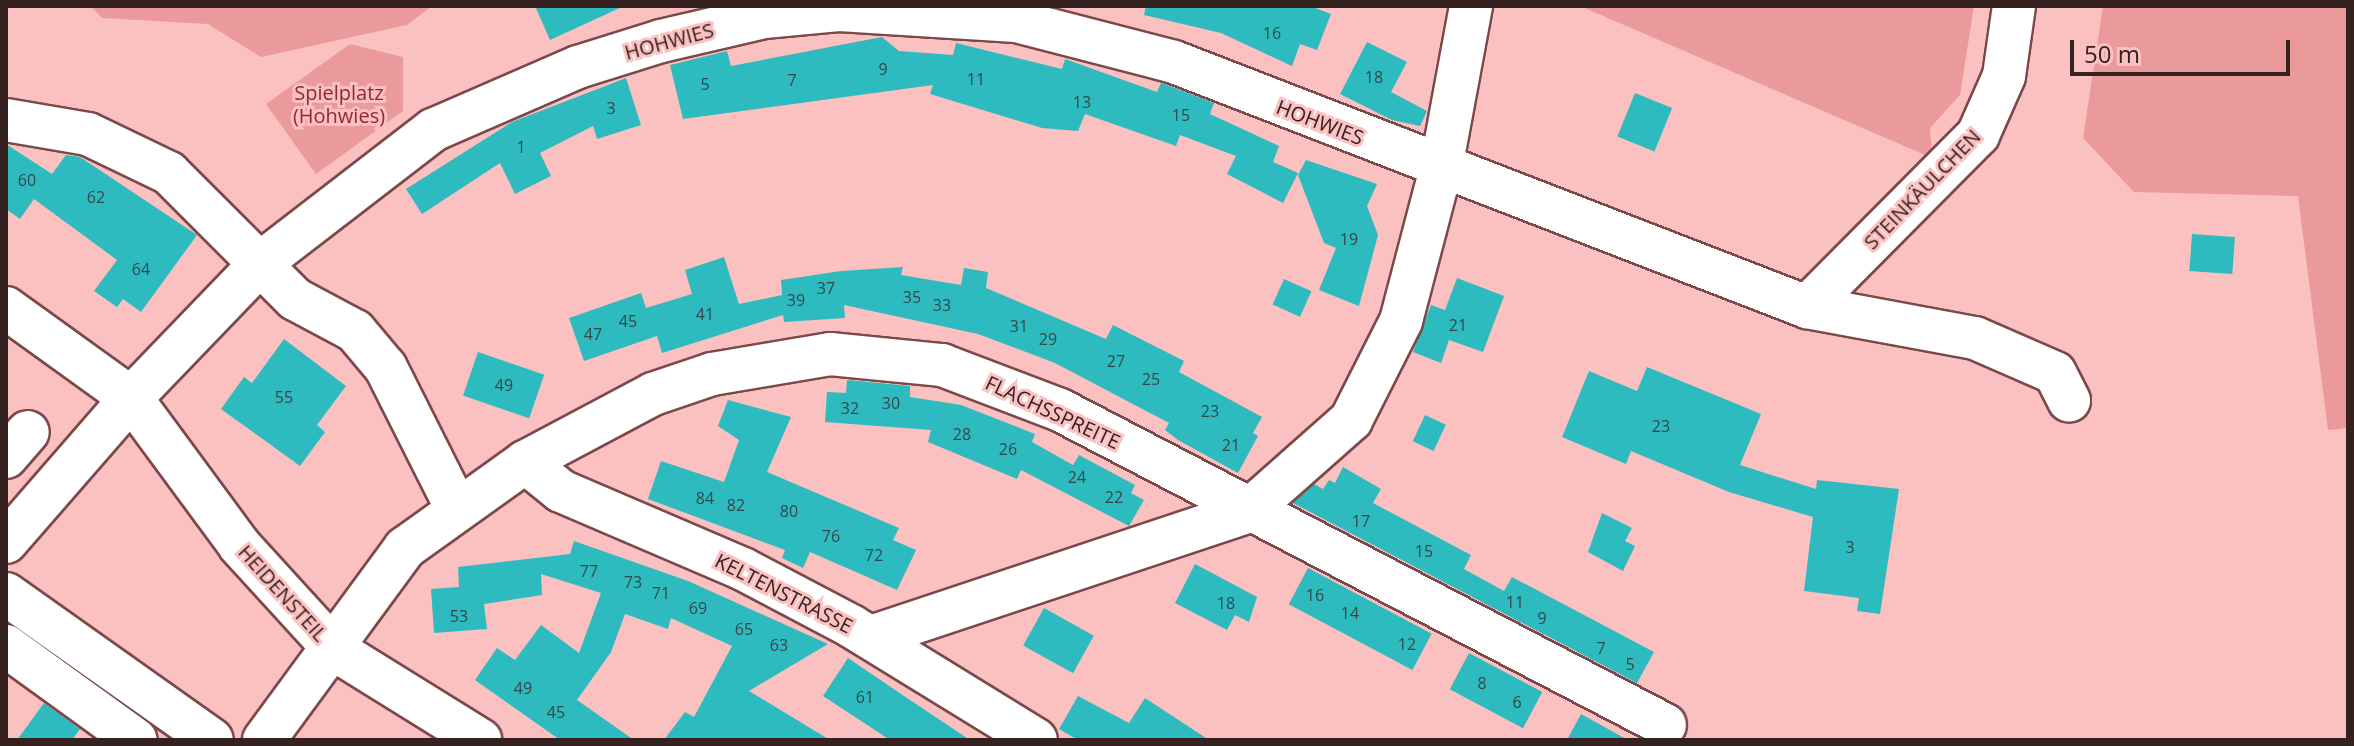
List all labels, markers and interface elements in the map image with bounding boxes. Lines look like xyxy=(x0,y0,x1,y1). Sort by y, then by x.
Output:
street label: HOHWIES xyxy=(622,18,716,64)
house number: 16 xyxy=(1263,23,1281,43)
scale bar xyxy=(2074,24,2294,74)
text: 50 m xyxy=(2084,37,2140,70)
house number: 9 xyxy=(878,59,888,79)
house number: 18 xyxy=(1365,67,1383,87)
house number: 11 xyxy=(967,69,985,89)
house number: 7 xyxy=(787,70,797,90)
house number: 5 xyxy=(700,74,710,94)
park label: Spielplatz (Hohwies) xyxy=(293,81,385,128)
house number: 13 xyxy=(1073,92,1091,112)
street label: HOHWIES xyxy=(1273,94,1367,150)
house number: 3 xyxy=(606,98,616,118)
house number: 15 xyxy=(1172,105,1190,125)
street label: STEINKÄULCHEN xyxy=(1859,124,1985,254)
house number: 1 xyxy=(516,137,526,157)
house number: 60 xyxy=(18,170,36,190)
house number: 62 xyxy=(87,187,105,207)
house number: 19 xyxy=(1340,229,1358,249)
house number: 64 xyxy=(132,259,150,279)
house number: 37 xyxy=(817,278,835,298)
house number: 35 xyxy=(903,287,921,307)
house number: 39 xyxy=(787,290,805,310)
house number: 33 xyxy=(933,295,951,315)
house number: 41 xyxy=(696,304,714,324)
house number: 45 xyxy=(619,311,637,331)
house number: 21 xyxy=(1449,315,1467,335)
house number: 31 xyxy=(1010,316,1028,336)
house number: 47 xyxy=(584,324,602,344)
house number: 29 xyxy=(1039,329,1057,349)
house number: 27 xyxy=(1107,351,1125,371)
house number: 25 xyxy=(1142,369,1160,389)
street label: FLACHSSPREITE xyxy=(982,370,1124,454)
house number: 49 xyxy=(495,375,513,395)
house number: 55 xyxy=(275,387,293,407)
house number: 30 xyxy=(882,393,900,413)
house number: 32 xyxy=(841,398,859,418)
house number: 23 xyxy=(1201,401,1219,421)
house number: 23 xyxy=(1652,416,1670,436)
house number: 28 xyxy=(953,424,971,444)
house number: 21 xyxy=(1222,435,1240,455)
house number: 26 xyxy=(999,439,1017,459)
house number: 24 xyxy=(1068,467,1086,487)
house number: 22 xyxy=(1105,487,1123,507)
house number: 84 xyxy=(696,488,714,508)
house number: 82 xyxy=(727,495,745,515)
house number: 80 xyxy=(780,501,798,521)
house number: 17 xyxy=(1352,511,1370,531)
house number: 76 xyxy=(822,526,840,546)
house number: 3 xyxy=(1845,537,1855,557)
street label: HEIDENSTEIL xyxy=(234,540,332,646)
house number: 15 xyxy=(1415,541,1433,561)
house number: 72 xyxy=(865,545,883,565)
street label: KELTENSTRASSE xyxy=(711,548,857,638)
house number: 77 xyxy=(580,561,598,581)
house number: 73 xyxy=(624,572,642,592)
house number: 71 xyxy=(652,583,670,603)
house number: 16 xyxy=(1306,585,1324,605)
house number: 11 xyxy=(1506,592,1524,612)
house number: 18 xyxy=(1217,593,1235,613)
house number: 69 xyxy=(689,598,707,618)
house number: 14 xyxy=(1341,603,1359,623)
house number: 53 xyxy=(450,606,468,626)
house number: 9 xyxy=(1537,608,1547,628)
house number: 65 xyxy=(735,619,753,639)
house number: 12 xyxy=(1398,634,1416,654)
house number: 63 xyxy=(770,635,788,655)
house number: 7 xyxy=(1596,638,1606,658)
house number: 5 xyxy=(1625,654,1635,674)
house number: 8 xyxy=(1477,673,1487,693)
house number: 49 xyxy=(514,678,532,698)
house number: 61 xyxy=(856,687,874,707)
house number: 6 xyxy=(1512,692,1522,712)
house number: 45 xyxy=(547,702,565,722)

